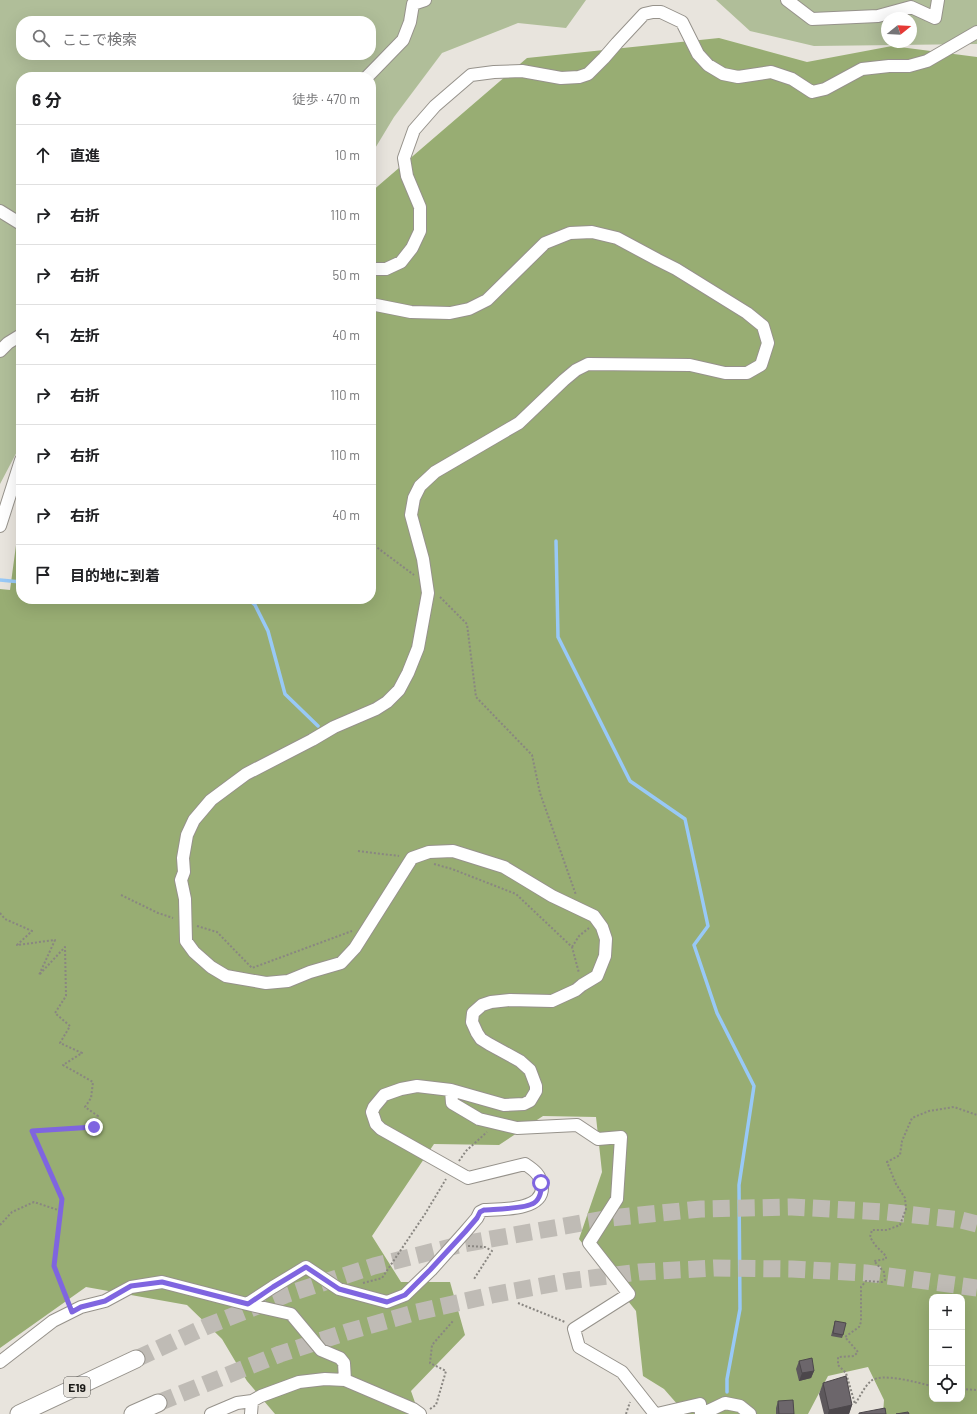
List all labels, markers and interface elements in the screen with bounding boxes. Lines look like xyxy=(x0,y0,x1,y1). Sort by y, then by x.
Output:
north arrow xyxy=(881,12,917,48)
search box xyxy=(16,16,376,60)
icon: search xyxy=(30,27,52,49)
text: ここで検索 xyxy=(62,30,137,48)
text: 6 分 xyxy=(32,89,62,109)
text: 徒歩 · 470 m xyxy=(292,91,360,107)
icon: ahead xyxy=(32,144,54,166)
text: 直進 xyxy=(70,146,100,164)
text: 10 m xyxy=(335,147,360,163)
icon: right xyxy=(32,204,54,226)
text: 右折 xyxy=(70,206,100,224)
text: 110 m xyxy=(330,207,360,223)
icon: right xyxy=(32,264,54,286)
text: 右折 xyxy=(70,266,100,284)
text: 50 m xyxy=(333,267,360,283)
icon: left xyxy=(32,324,54,346)
text: 左折 xyxy=(70,326,100,344)
text: 40 m xyxy=(332,327,360,343)
icon: right xyxy=(32,384,54,406)
text: 右折 xyxy=(70,386,100,404)
text: 110 m xyxy=(330,387,360,403)
icon: right xyxy=(32,444,54,466)
text: 右折 xyxy=(70,446,100,464)
text: 110 m xyxy=(330,447,360,463)
icon: right xyxy=(32,504,54,526)
text: 右折 xyxy=(70,506,100,524)
text: 40 m xyxy=(332,507,360,523)
icon: arrive xyxy=(32,564,54,586)
text: 目的地に到着 xyxy=(70,566,160,584)
route end xyxy=(85,1118,103,1136)
route start xyxy=(532,1174,550,1192)
map controls xyxy=(929,1294,965,1402)
button: + xyxy=(929,1294,965,1330)
button: − xyxy=(929,1330,965,1366)
button: locate xyxy=(929,1366,965,1402)
road number: E19 xyxy=(64,1377,90,1397)

